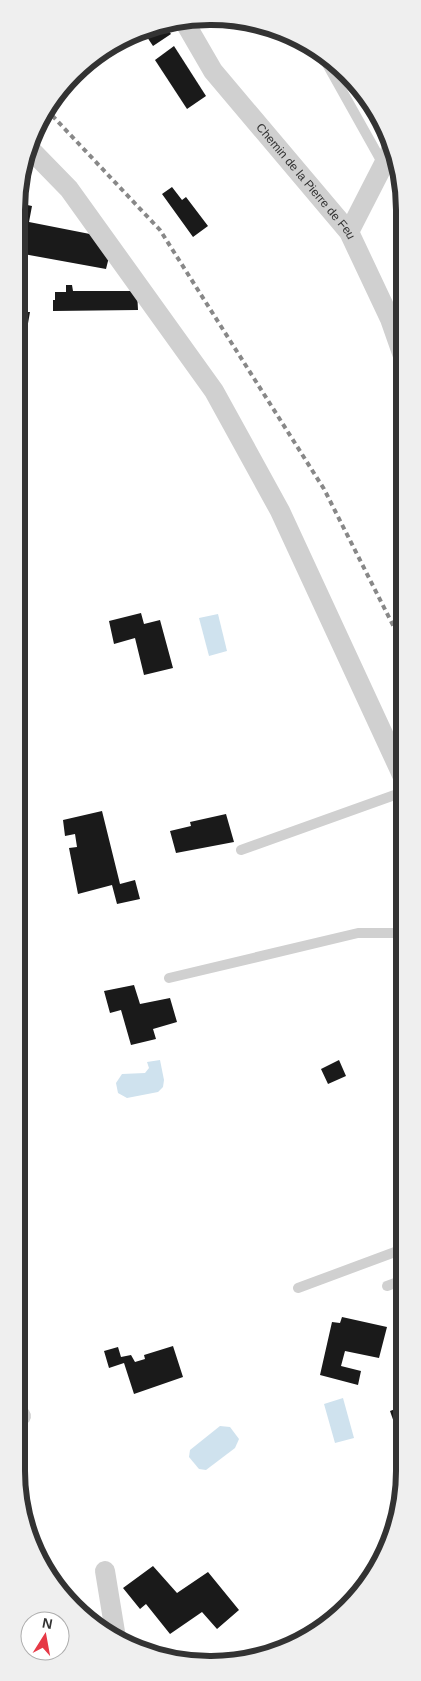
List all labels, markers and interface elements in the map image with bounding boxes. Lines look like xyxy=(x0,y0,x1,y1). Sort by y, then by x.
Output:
street label: Chemin de la Pierre de Feu xyxy=(253,120,358,241)
north arrow xyxy=(20,1611,70,1661)
text: N xyxy=(41,1614,54,1632)

